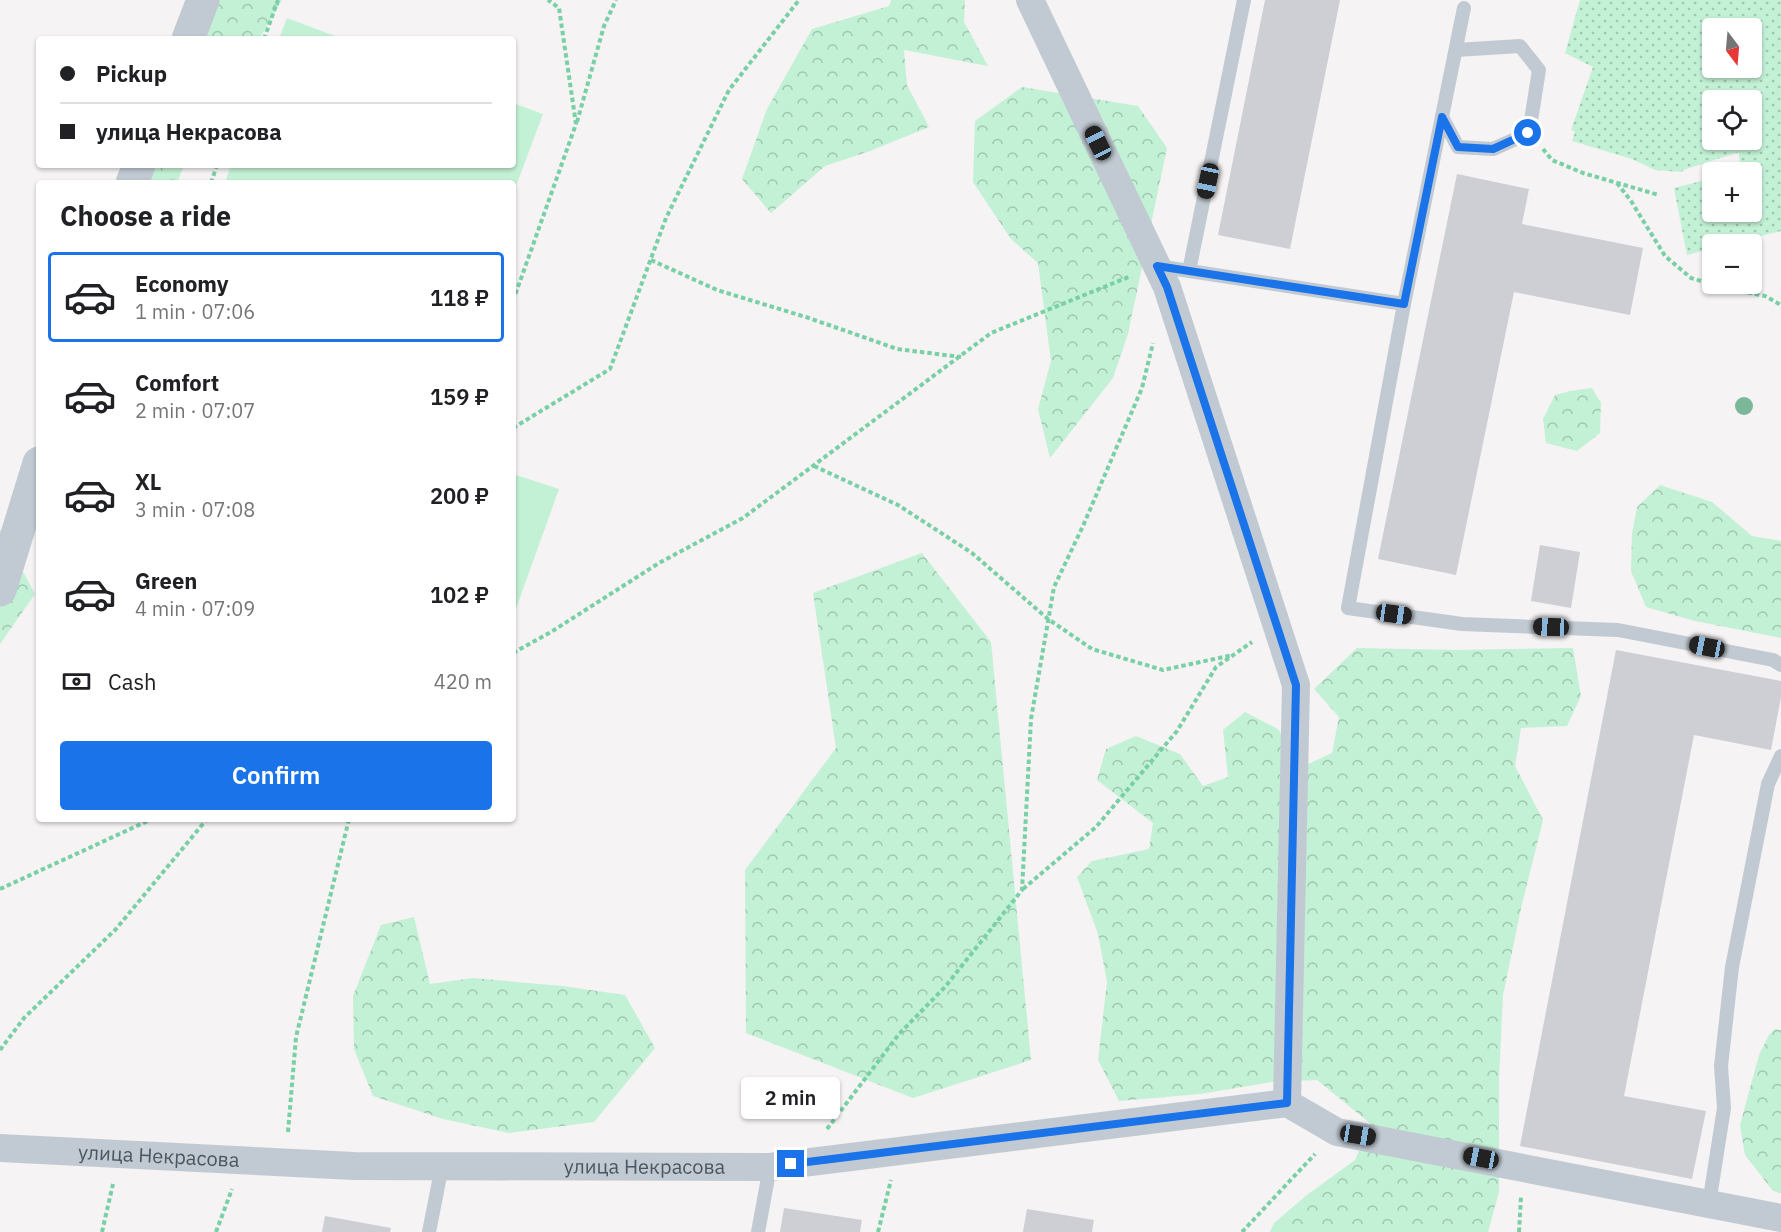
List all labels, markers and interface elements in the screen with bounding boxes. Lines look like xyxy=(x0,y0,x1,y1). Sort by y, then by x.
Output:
north arrow xyxy=(1702,18,1762,78)
map controls xyxy=(1702,18,1762,294)
text: Pickup xyxy=(96,59,167,88)
button: locate xyxy=(1702,90,1762,150)
text: улица Некрасова xyxy=(96,117,282,146)
route start xyxy=(1514,119,1541,146)
car xyxy=(1082,123,1114,163)
car xyxy=(1195,162,1221,200)
button: + xyxy=(1702,162,1762,222)
text: Choose a ride xyxy=(60,198,231,233)
button: − xyxy=(1702,234,1762,294)
text: Economy xyxy=(135,269,229,298)
icon: car xyxy=(63,270,117,324)
text: 118 ₽ xyxy=(430,283,489,312)
text: 1 min · 07:06 xyxy=(135,298,255,325)
text: Comfort xyxy=(135,368,219,397)
icon: car xyxy=(63,369,117,423)
text: 159 ₽ xyxy=(430,382,489,411)
text: 2 min · 07:07 xyxy=(135,397,255,424)
text: XL xyxy=(135,467,161,496)
icon: car xyxy=(63,468,117,522)
text: 200 ₽ xyxy=(430,481,489,510)
text: 3 min · 07:08 xyxy=(135,496,255,523)
text: Green xyxy=(135,566,197,595)
icon: car xyxy=(63,567,117,621)
text: 102 ₽ xyxy=(430,580,489,609)
text: 4 min · 07:09 xyxy=(135,595,255,622)
car xyxy=(1375,603,1413,625)
car xyxy=(1533,617,1569,637)
car xyxy=(1688,635,1726,659)
icon: cash xyxy=(60,665,93,698)
text: Cash xyxy=(108,667,157,696)
text: 420 m xyxy=(434,668,492,695)
button: Confirm xyxy=(60,741,492,810)
callout: 2 min xyxy=(742,1077,840,1119)
text: 2 min xyxy=(765,1084,816,1111)
car xyxy=(1339,1123,1377,1147)
street label: улица Некрасова xyxy=(77,1138,240,1173)
car xyxy=(1462,1146,1500,1170)
route end xyxy=(777,1150,804,1177)
street label: улица Некрасова xyxy=(564,1153,726,1180)

